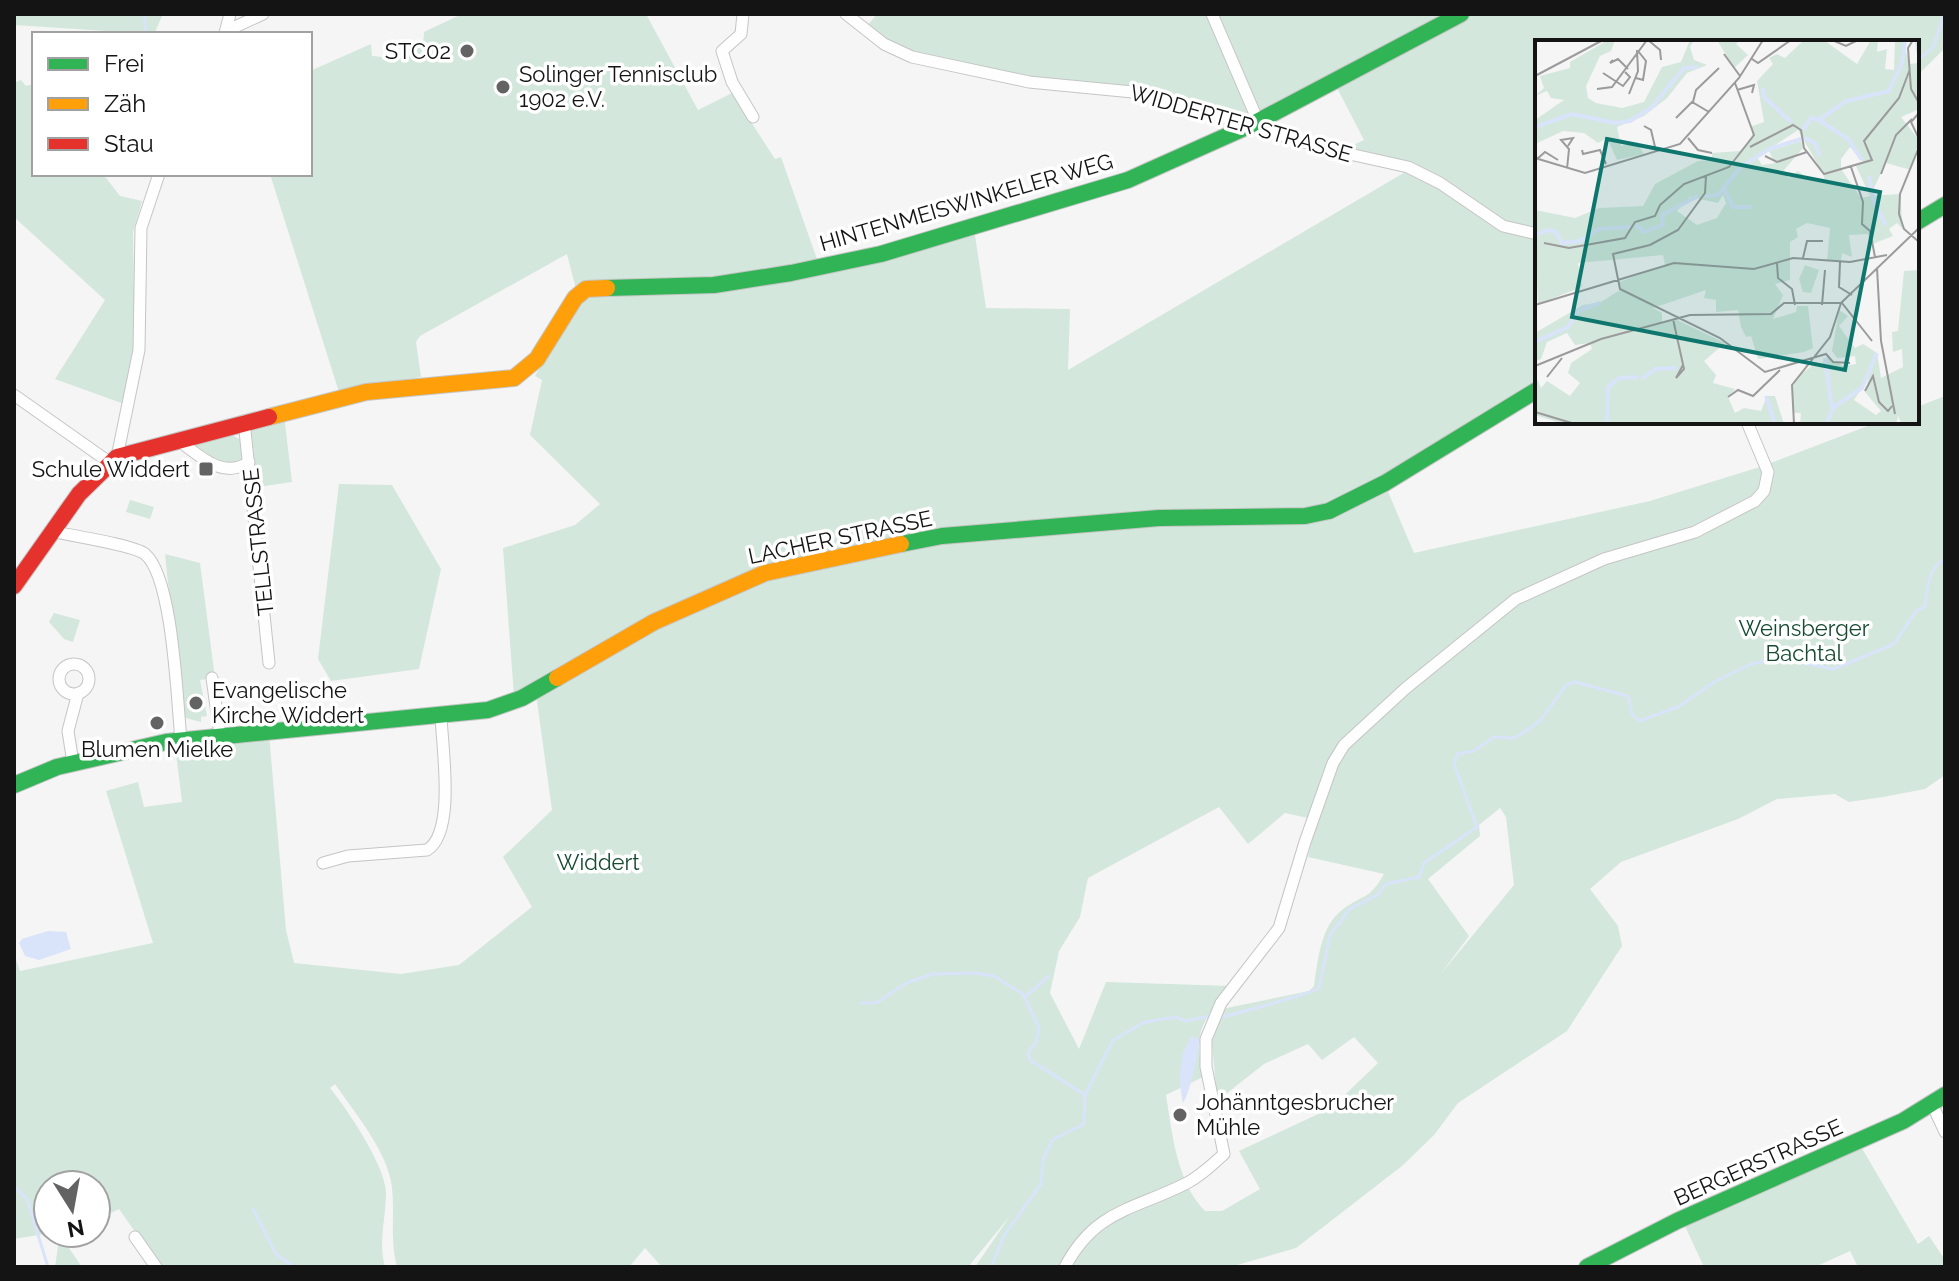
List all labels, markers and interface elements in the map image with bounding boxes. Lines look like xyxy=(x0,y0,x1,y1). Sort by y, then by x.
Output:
legend xyxy=(32,32,312,176)
place label: STC02 xyxy=(385,38,451,64)
inset map xyxy=(1535,40,1919,424)
marker: STC02 xyxy=(458,42,476,60)
text: Frei xyxy=(104,49,145,78)
place label: Solinger Tennisclub 1902 e.V. xyxy=(519,61,717,112)
marker: Solinger Tennisclub 1902 e.V. xyxy=(494,78,512,96)
street label: WIDDERTER STRASSE xyxy=(1127,79,1355,167)
text: Zäh xyxy=(104,89,146,118)
text: Stau xyxy=(104,129,154,158)
street label: HINTENMEISWINKELER WEG xyxy=(816,148,1116,256)
place label: Schule Widdert xyxy=(32,456,191,482)
marker: Schule Widdert xyxy=(197,460,215,478)
street label: TELLSTRASSE xyxy=(237,467,279,617)
street label: LACHER STRASSE xyxy=(746,505,934,569)
park label: Weinsberger Bachtal xyxy=(1739,615,1870,666)
place label: Evangelische Kirche Widdert xyxy=(212,677,365,728)
marker: Evangelische Kirche Widdert xyxy=(187,694,205,712)
marker: Blumen Mielke xyxy=(148,714,166,732)
place label: Blumen Mielke xyxy=(81,736,233,762)
park label: Widdert xyxy=(556,849,640,875)
place label: Johänntgesbrucher Mühle xyxy=(1196,1089,1394,1140)
marker: Johänntgesbrucher Mühle xyxy=(1171,1106,1189,1124)
street label: BERGERSTRASSE xyxy=(1670,1113,1846,1211)
north arrow xyxy=(32,1169,112,1249)
text: N xyxy=(65,1214,87,1243)

